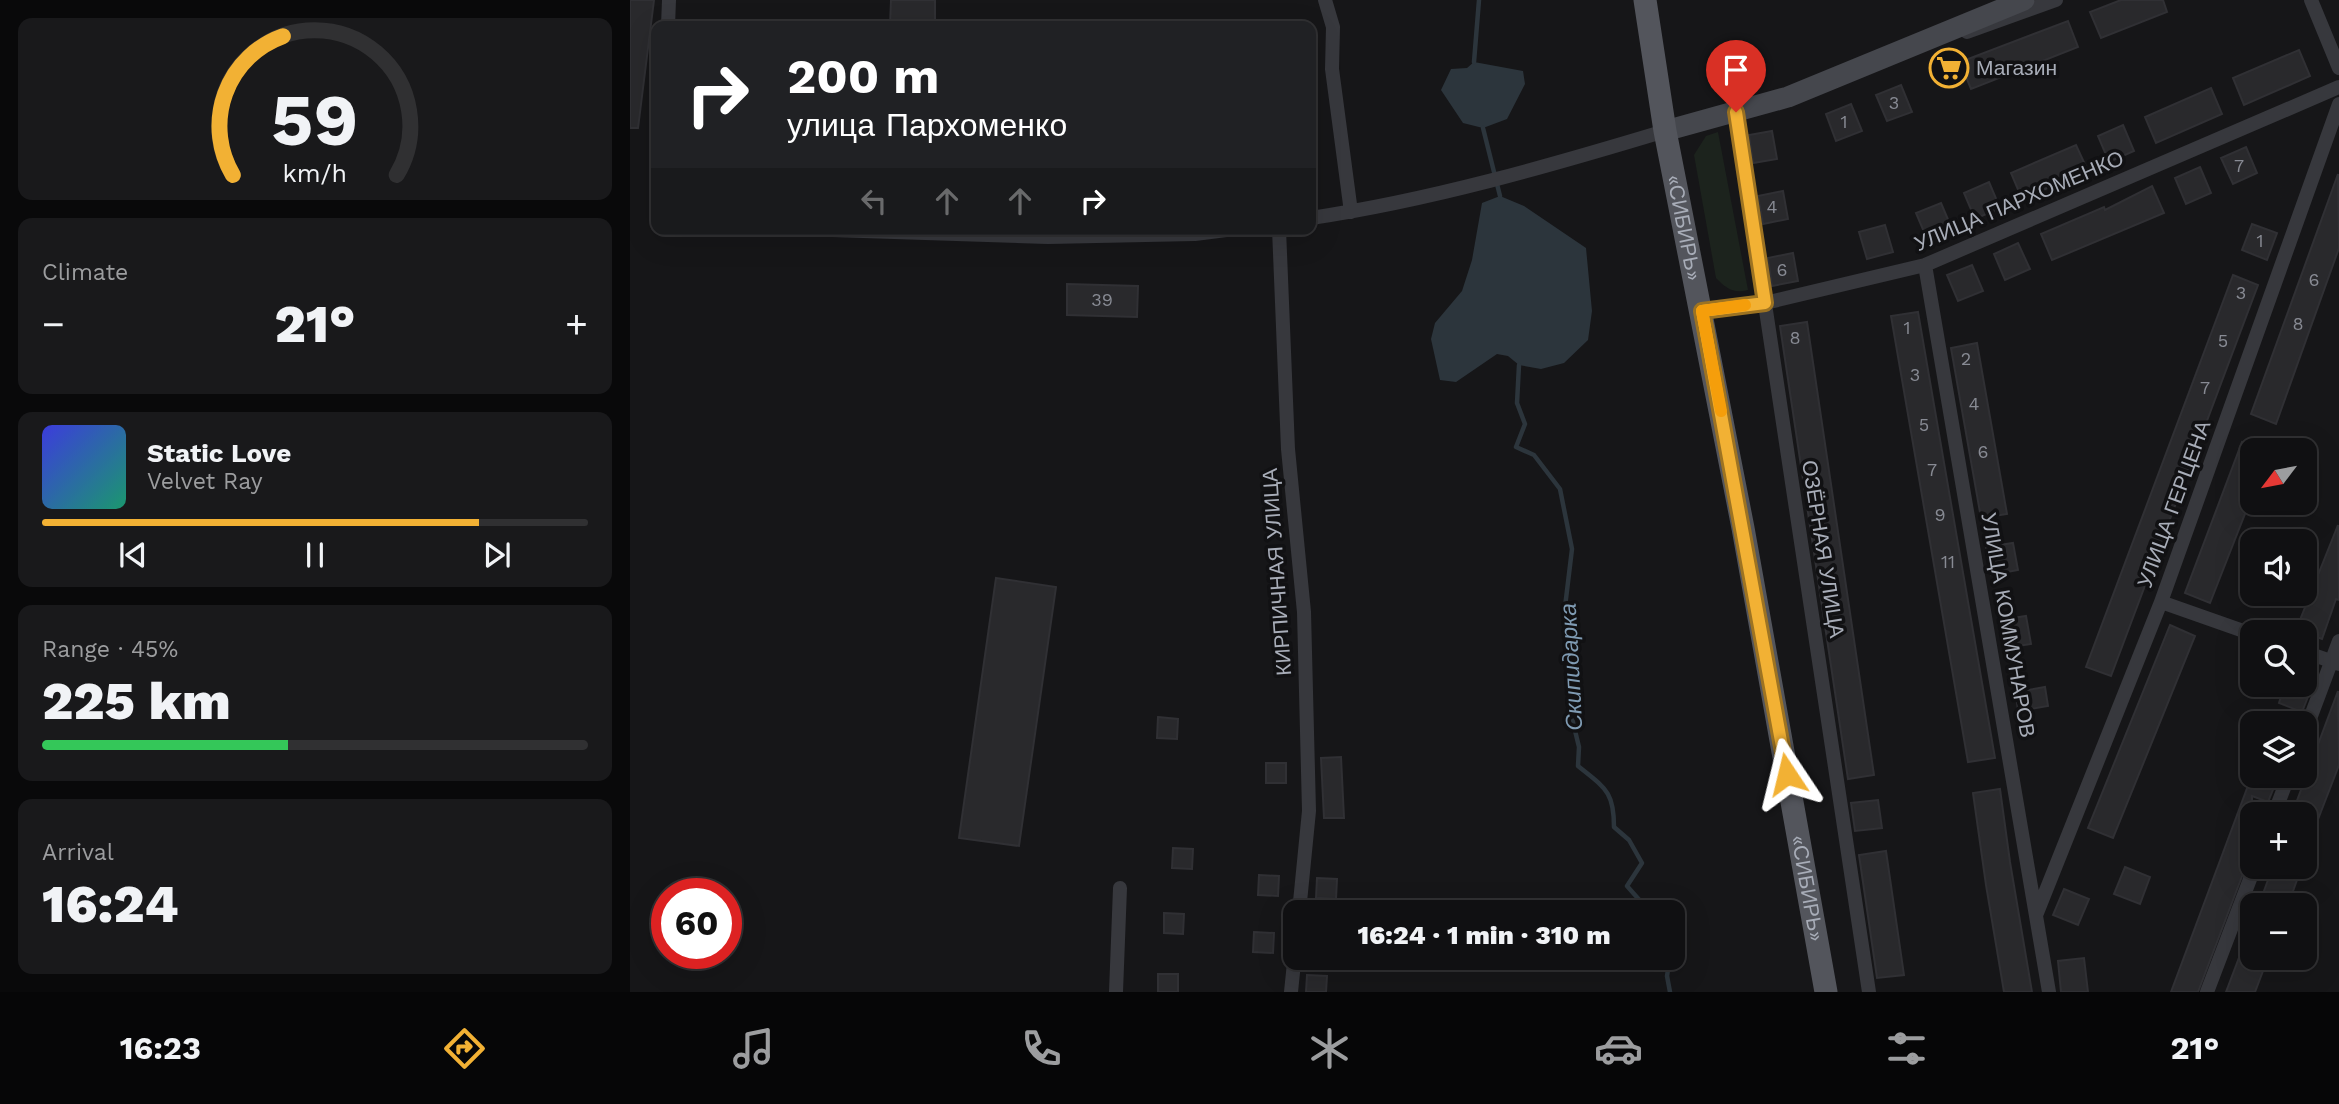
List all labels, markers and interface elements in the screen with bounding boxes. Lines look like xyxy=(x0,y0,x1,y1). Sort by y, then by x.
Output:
pin xyxy=(1706,40,1766,112)
text: 200 m xyxy=(787,47,939,105)
supermarket icon: Магазин xyxy=(1928,47,1970,89)
icon: right xyxy=(672,49,763,140)
icon: arrive xyxy=(1717,51,1755,89)
place label: Магазин xyxy=(1976,55,2057,80)
text: 59 xyxy=(271,77,359,163)
house number: 3 xyxy=(1889,92,1899,113)
text: улица Пархоменко xyxy=(787,106,1067,144)
house number: 1 xyxy=(1840,111,1848,132)
street label: УЛИЦА ПАРХОМЕНКО xyxy=(1910,145,2127,256)
house number: 7 xyxy=(2234,155,2244,176)
text: km/h xyxy=(283,159,347,188)
street label: «СИБИРЬ» xyxy=(1662,172,1707,283)
icon: left xyxy=(855,182,893,220)
icon: ahead xyxy=(928,182,966,220)
icon: ahead xyxy=(1001,182,1039,220)
icon: right xyxy=(1074,182,1112,220)
house number: 4 xyxy=(1767,196,1778,217)
house number: 1 xyxy=(2256,230,2264,251)
text: Climate xyxy=(42,259,128,286)
house number: 6 xyxy=(1777,259,1787,280)
house number: 6 xyxy=(2309,269,2319,290)
house number: 3 xyxy=(2236,282,2246,303)
house number: 39 xyxy=(1091,289,1113,310)
text: 21° xyxy=(275,294,355,355)
text: − xyxy=(42,302,65,346)
text: + xyxy=(565,302,588,346)
house number: 8 xyxy=(2292,313,2304,334)
house number: 1 xyxy=(1903,317,1911,338)
house number: 8 xyxy=(1789,327,1801,348)
house number: 5 xyxy=(2218,330,2228,351)
house number: 2 xyxy=(1961,348,1971,369)
house number: 3 xyxy=(1910,364,1920,385)
house number: 7 xyxy=(2200,377,2210,398)
house number: 4 xyxy=(1969,393,1980,414)
house number: 5 xyxy=(1919,414,1929,435)
street label: УЛИЦА ГЕРЦЕНА xyxy=(2132,417,2215,591)
text: Static Love xyxy=(147,438,291,468)
north arrow xyxy=(2240,438,2317,514)
map controls xyxy=(2240,438,2317,970)
house number: 6 xyxy=(1978,441,1988,462)
street label: ОЗЁРНАЯ УЛИЦА xyxy=(1797,458,1850,640)
house number: 7 xyxy=(1927,459,1937,480)
street label: КИРПИЧНАЯ УЛИЦА xyxy=(1257,467,1296,677)
text: Velvet Ray xyxy=(147,468,263,495)
house number: 9 xyxy=(1934,504,1946,525)
street label: УЛИЦА КОММУНАРОВ xyxy=(1976,510,2041,739)
button: sound xyxy=(2240,529,2317,606)
icon: previous xyxy=(114,536,152,574)
icon: pause xyxy=(296,536,334,574)
icon: next xyxy=(478,536,516,574)
house number: 11 xyxy=(1941,551,1955,572)
water label: Скипидарка xyxy=(1555,603,1588,731)
button: search xyxy=(2240,620,2317,697)
text: Range · 45% xyxy=(42,636,178,663)
text: 225 km xyxy=(42,671,231,732)
button: layers xyxy=(2240,711,2317,788)
position arrow xyxy=(1750,737,1824,811)
button: + xyxy=(2240,802,2317,879)
street label: «СИБИРЬ» xyxy=(1786,833,1830,943)
text: Arrival xyxy=(42,839,114,866)
text: 16:24 xyxy=(42,874,178,935)
speed limit sign: 60 xyxy=(651,878,742,969)
button: − xyxy=(2240,893,2317,970)
text: 16:24 · 1 min · 310 m xyxy=(1357,920,1611,950)
icon: directions xyxy=(440,1024,489,1073)
icon: music xyxy=(729,1024,778,1073)
icon: phone xyxy=(1017,1024,1066,1073)
icon: climate xyxy=(1305,1024,1354,1073)
icon: car xyxy=(1594,1024,1643,1073)
icon: filters xyxy=(1882,1024,1931,1073)
text: 16:23 xyxy=(120,1029,201,1067)
text: 21° xyxy=(2171,1029,2219,1067)

